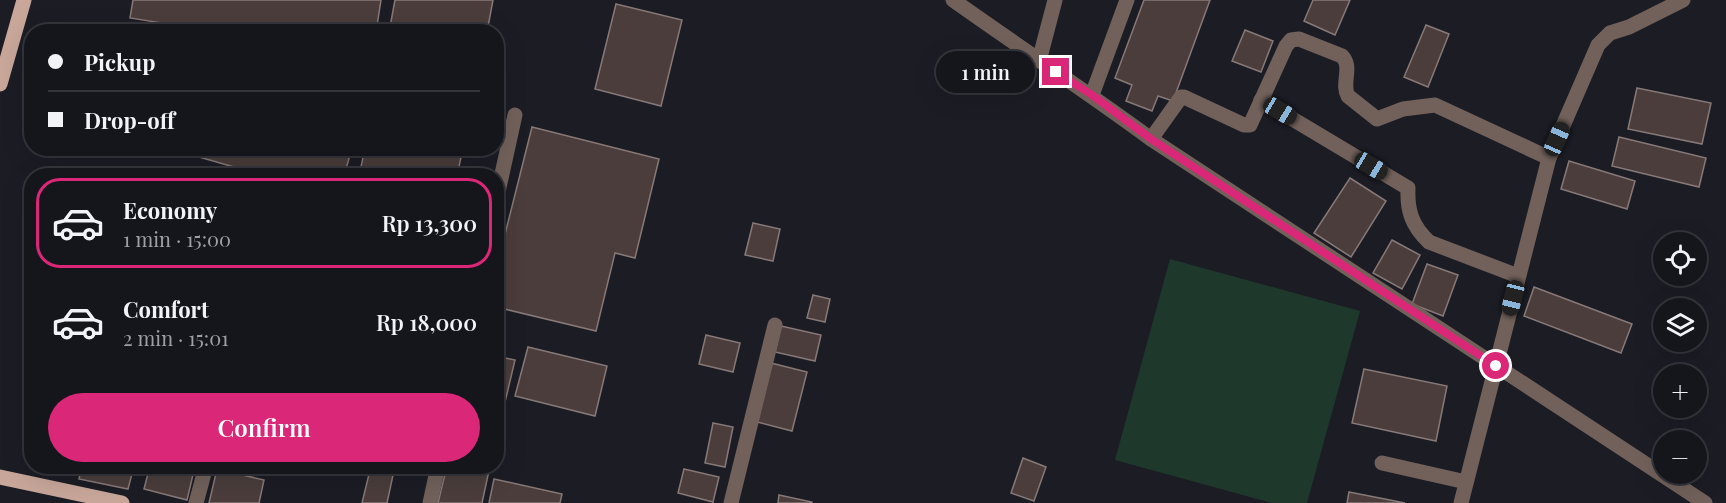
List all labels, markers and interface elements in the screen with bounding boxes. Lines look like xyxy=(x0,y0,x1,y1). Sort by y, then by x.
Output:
text: Pickup xyxy=(84,47,155,77)
callout: 1 min xyxy=(936,51,1035,93)
text: 1 min xyxy=(961,58,1010,85)
route end xyxy=(1042,58,1069,85)
car xyxy=(1260,94,1300,128)
text: Drop-off xyxy=(84,105,175,135)
car xyxy=(1541,119,1573,159)
car xyxy=(1351,149,1391,183)
text: Economy xyxy=(123,195,217,225)
icon: car xyxy=(51,196,105,250)
text: Rp 13,300 xyxy=(382,208,477,238)
text: 1 min · 15:00 xyxy=(123,225,231,252)
map controls xyxy=(1653,232,1707,484)
button: locate xyxy=(1653,232,1707,286)
car xyxy=(1500,278,1526,318)
text: Comfort xyxy=(123,294,209,324)
icon: car xyxy=(51,295,105,349)
button: layers xyxy=(1653,298,1707,352)
text: Rp 18,000 xyxy=(376,307,477,337)
text: 2 min · 15:01 xyxy=(123,324,229,351)
route start xyxy=(1482,352,1509,379)
button: + xyxy=(1653,364,1707,418)
button: Confirm xyxy=(48,393,480,462)
button: − xyxy=(1653,430,1707,484)

